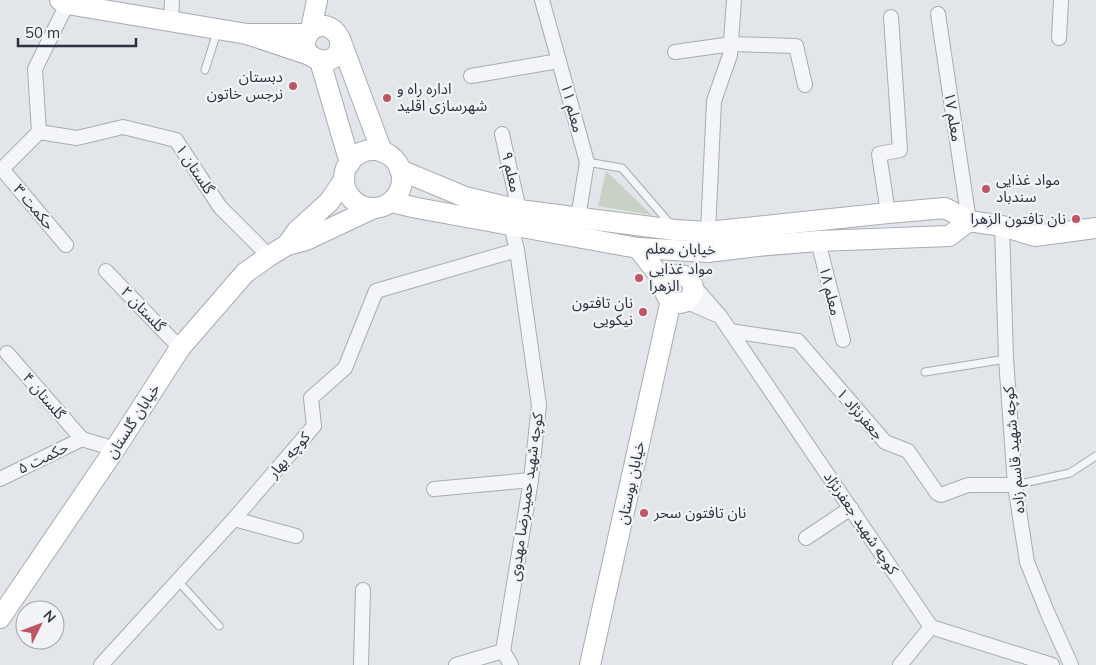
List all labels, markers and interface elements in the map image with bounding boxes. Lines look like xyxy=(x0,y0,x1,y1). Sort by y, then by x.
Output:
scale bar xyxy=(18,15,135,47)
text: 50 m xyxy=(25,23,60,42)
place label: دبستان نرجس خاتون xyxy=(207,67,283,103)
place label: اداره راه و شهرسازی اقلید xyxy=(397,79,487,115)
marker: دبستان نرجس خاتون xyxy=(287,80,299,92)
street label: معلم ۱۱ xyxy=(555,81,588,135)
street label: معلم ۱۷ xyxy=(938,91,967,143)
marker: اداره راه و شهرسازی اقلید xyxy=(381,92,393,104)
street label: گلستان ۱ xyxy=(172,140,219,198)
street label: معلم ۹ xyxy=(496,150,525,195)
place label: مواد غذایی سندباد xyxy=(996,170,1060,206)
street label: حکمت ۳ xyxy=(10,180,59,234)
marker: مواد غذایی سندباد xyxy=(980,183,992,195)
place label: نان تافتون الزهرا xyxy=(970,209,1066,228)
marker: نان تافتون الزهرا xyxy=(1070,213,1082,225)
street label: خیابان معلم xyxy=(646,238,716,261)
place label: مواد غذایی الزهرا xyxy=(649,259,713,295)
street label: معلم ۱۸ xyxy=(813,264,846,318)
marker: مواد غذایی الزهرا xyxy=(633,272,645,284)
street label: گلستان ۲ xyxy=(117,282,170,336)
place label: نان تافتون نیکویی xyxy=(572,293,633,329)
marker: نان تافتون نیکویی xyxy=(637,306,649,318)
street label: گلستان ۴ xyxy=(19,368,71,424)
street label: خیابان گلستان xyxy=(101,380,164,462)
street label: جعفرنژاد ۱ xyxy=(833,384,888,444)
street label: کوچه شهید قاسم زاده xyxy=(998,385,1031,514)
street label: کوچه شهید حمیدرضا مهدوی xyxy=(504,411,548,582)
street label: کوچه بهار xyxy=(263,427,315,483)
street label: حکمت ۵ xyxy=(14,437,71,478)
street label: خیابان بوستان xyxy=(612,439,649,526)
street label: کوچه شهید جعفرنژاد xyxy=(819,468,903,579)
place label: نان تافتون سحر xyxy=(653,503,746,522)
marker: نان تافتون سحر xyxy=(638,507,650,519)
north arrow xyxy=(15,600,65,650)
text: N xyxy=(39,606,60,626)

